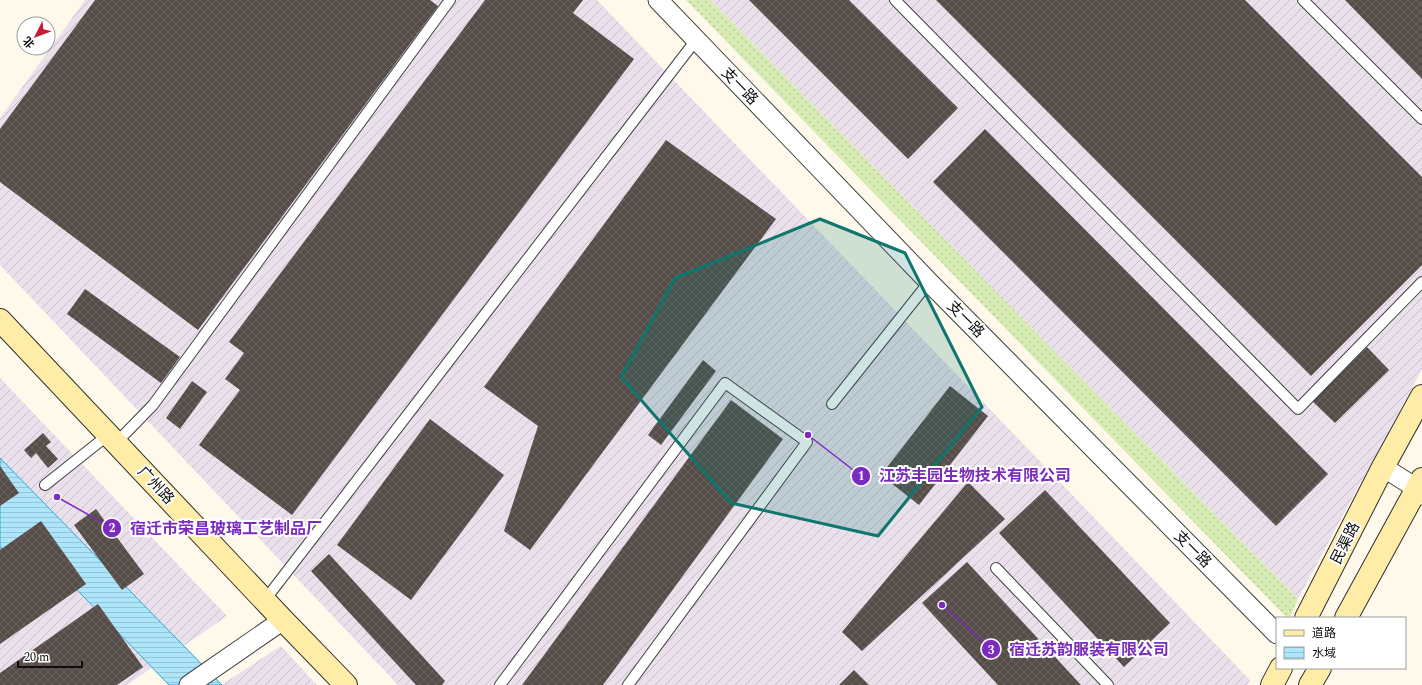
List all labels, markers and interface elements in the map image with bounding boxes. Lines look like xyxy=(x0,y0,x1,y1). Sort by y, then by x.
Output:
north arrow xyxy=(16,16,56,56)
text: 北 xyxy=(19,33,39,52)
street label: 支一路 xyxy=(716,62,764,111)
street label: 支一路 xyxy=(942,295,990,343)
street label: 广州路 xyxy=(132,461,179,510)
callout: 江苏丰园生物技术有限公司 xyxy=(851,462,1079,490)
text: 江苏丰园生物技术有限公司 xyxy=(879,464,1071,488)
text: 1 xyxy=(858,467,864,486)
callout: 宿迁市荣昌玻璃工艺制品厂 xyxy=(102,514,330,542)
text: 宿迁市荣昌玻璃工艺制品厂 xyxy=(130,517,322,541)
street label: 民渠路 xyxy=(1325,518,1366,569)
text: 2 xyxy=(109,519,116,538)
street label: 支一路 xyxy=(1169,525,1217,573)
legend xyxy=(1276,617,1406,669)
text: 道路 xyxy=(1312,624,1336,643)
callout: 宿迁苏韵服装有限公司 xyxy=(981,635,1177,663)
text: 宿迁苏韵服装有限公司 xyxy=(1009,638,1169,662)
text: 3 xyxy=(988,641,995,660)
scale bar xyxy=(18,643,82,669)
text: 水域 xyxy=(1312,644,1336,663)
text: 20 m xyxy=(24,648,49,667)

